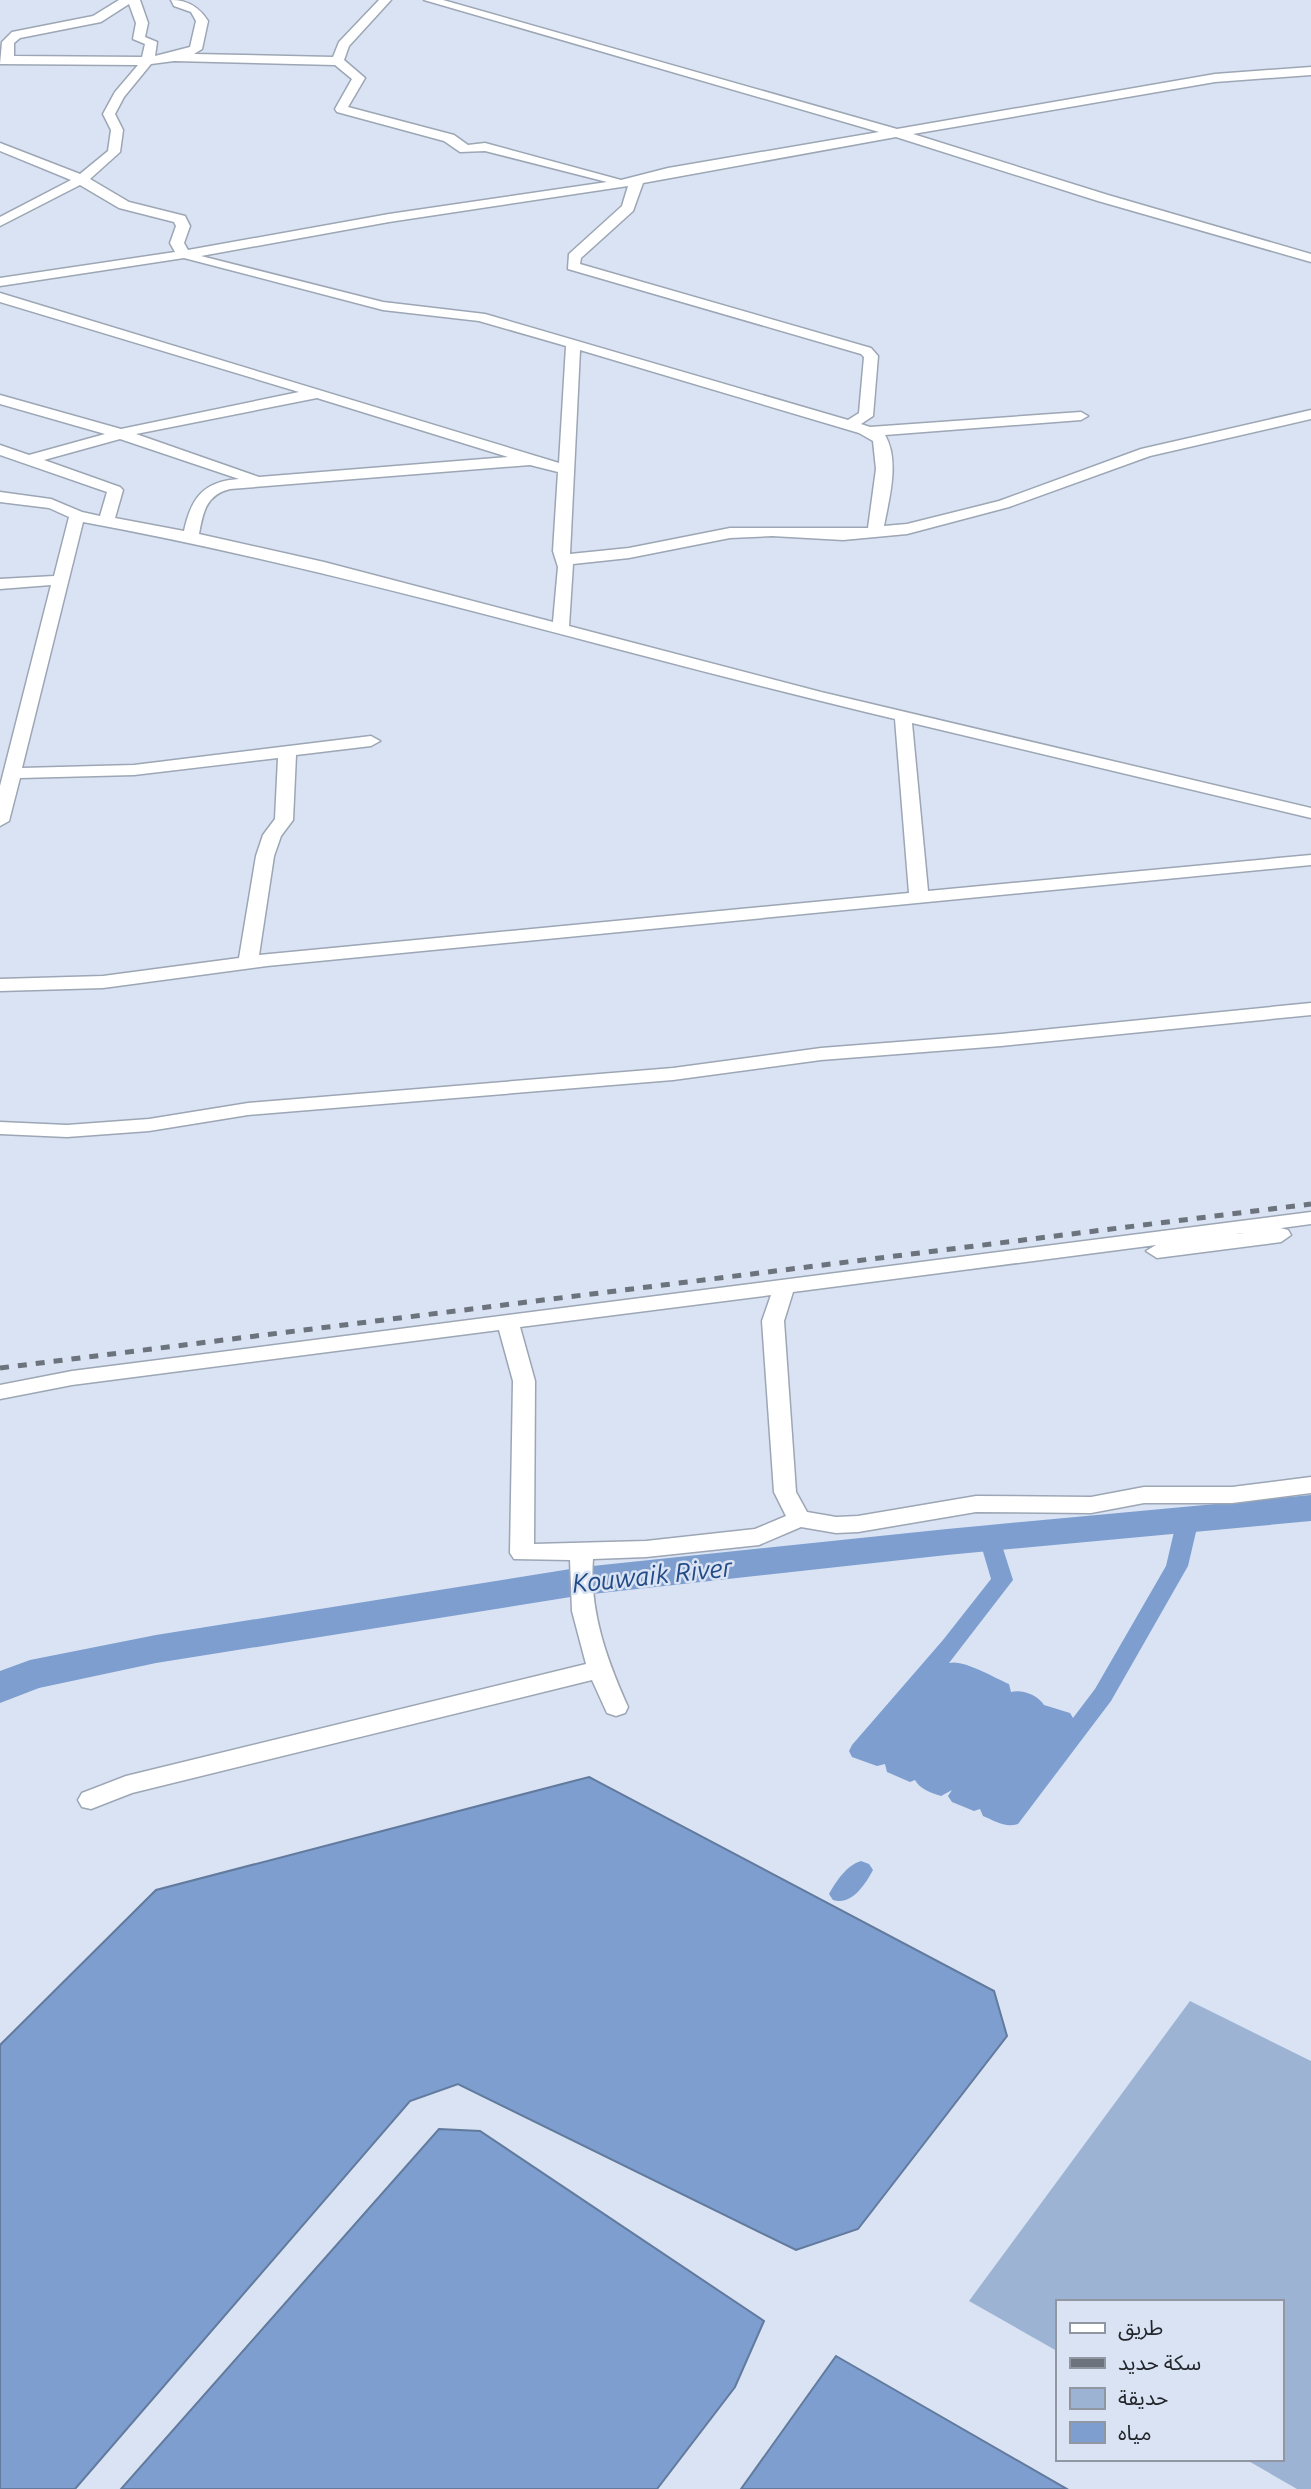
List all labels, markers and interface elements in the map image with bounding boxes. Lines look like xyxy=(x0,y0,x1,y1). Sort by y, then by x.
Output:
water label: Kouwaik River xyxy=(570,1552,735,1598)
legend xyxy=(1056,2300,1283,2461)
text: طريق xyxy=(1118,2315,1163,2341)
text: سكة حديد xyxy=(1118,2350,1201,2374)
text: حديقة xyxy=(1118,2385,1168,2409)
text: مياه xyxy=(1118,2420,1151,2444)

